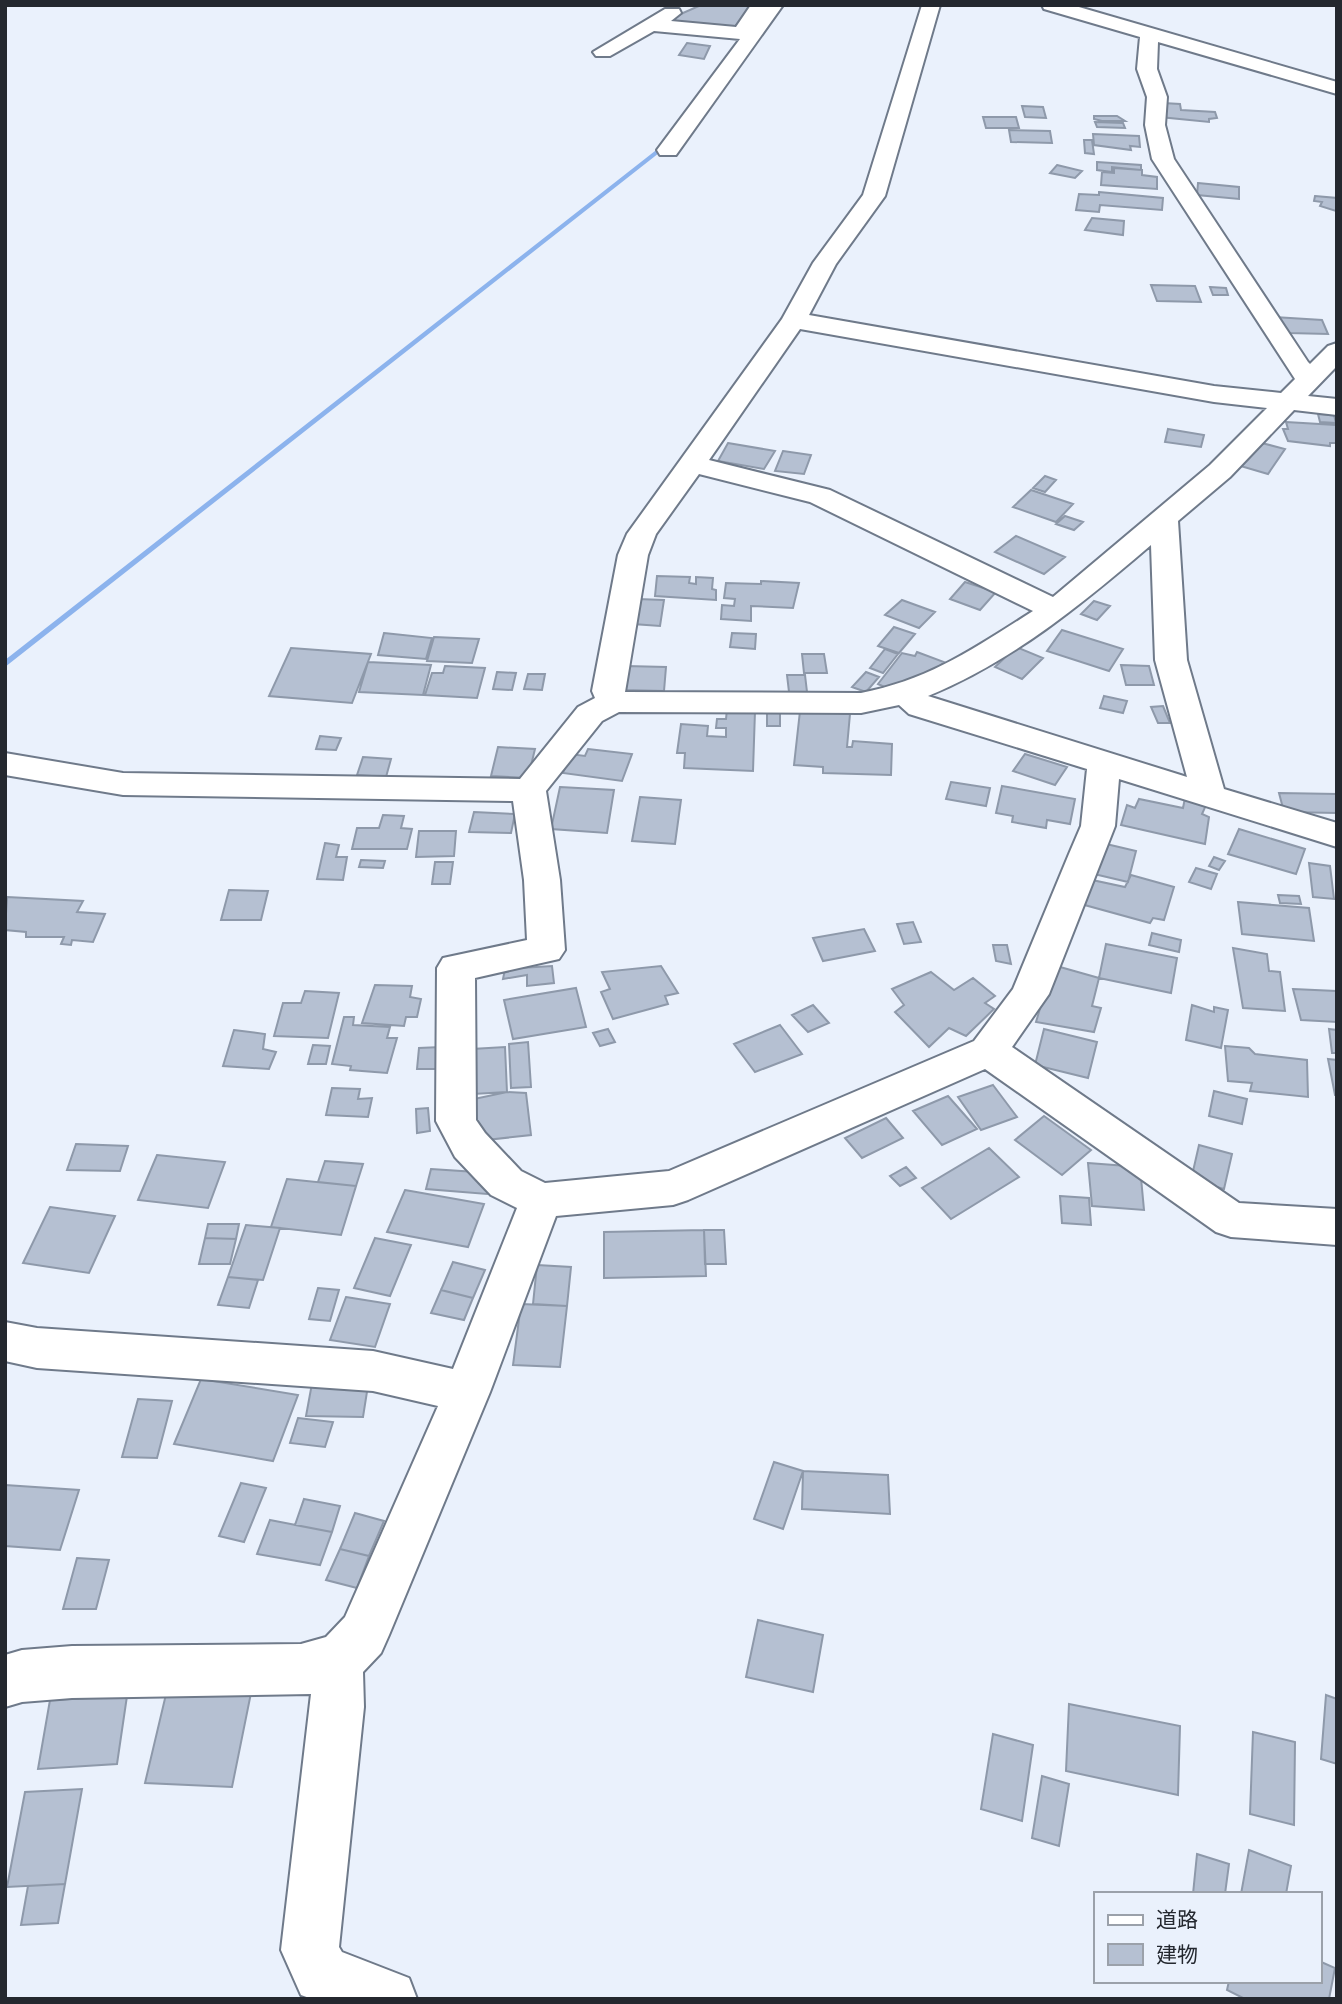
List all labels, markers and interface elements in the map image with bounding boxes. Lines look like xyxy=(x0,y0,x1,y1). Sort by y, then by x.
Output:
legend xyxy=(1094,1892,1321,1983)
text: 道路 xyxy=(1156,1906,1198,1934)
text: 建物 xyxy=(1156,1941,1198,1969)

